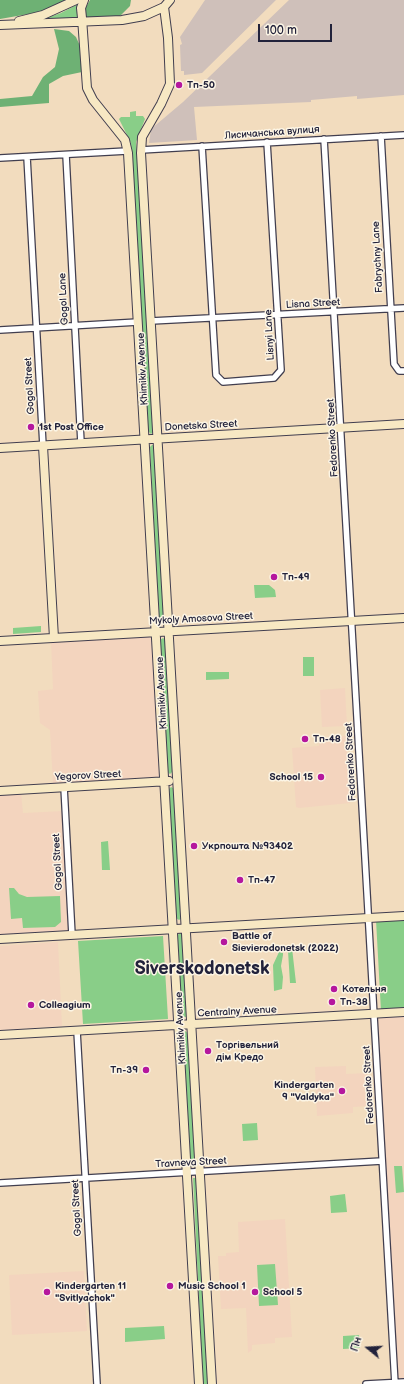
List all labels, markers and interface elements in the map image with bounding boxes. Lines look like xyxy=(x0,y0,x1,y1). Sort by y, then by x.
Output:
scale bar xyxy=(260,16,334,42)
text: 100 m xyxy=(265,23,297,38)
place label: Тп-50 xyxy=(187,79,215,91)
marker: Тп-50 xyxy=(174,80,184,90)
street label: Лисичанська вулиця xyxy=(224,124,320,142)
street label: Fabrychny Lane xyxy=(370,221,386,293)
street label: Gogol Lane xyxy=(57,273,71,325)
street label: Lisna Street xyxy=(285,297,341,311)
street label: Lisnyi Lane xyxy=(263,309,277,361)
street label: Khimikiv Avenue xyxy=(135,332,151,406)
street label: Gogol Street xyxy=(23,357,37,415)
street label: Fedorenko Street xyxy=(325,398,341,478)
street label: Donetska Street xyxy=(164,418,238,434)
place label: 1st Post Office xyxy=(39,421,104,433)
marker: 1st Post Office xyxy=(26,422,36,432)
place label: Тп-49 xyxy=(282,571,310,583)
marker: Тп-49 xyxy=(269,572,279,582)
street label: Mykoly Amosova Street xyxy=(149,610,253,628)
street label: Khimikiv Avenue xyxy=(154,656,170,730)
street label: Fedorenko Street xyxy=(343,722,359,802)
place label: Тп-48 xyxy=(313,733,341,745)
marker: Тп-48 xyxy=(300,734,310,744)
street label: Yegorov Street xyxy=(55,768,121,784)
place label: School 15 xyxy=(269,771,313,783)
marker: School 15 xyxy=(316,772,326,782)
street label: Gogol Street xyxy=(51,833,65,891)
place label: Укрпошта №93402 xyxy=(202,840,293,852)
marker: Укрпошта №93402 xyxy=(189,841,199,851)
place label: Тп-47 xyxy=(248,874,275,886)
marker: Тп-47 xyxy=(235,875,245,885)
place label: Battle of Sievierodonetsk (2022) xyxy=(232,930,339,954)
marker: Battle of Sievierodonetsk (2022) xyxy=(219,937,229,947)
district label: Siverskodonetsk xyxy=(135,958,269,980)
place label: Котельня xyxy=(342,983,386,995)
marker: Котельня xyxy=(329,984,339,994)
street label: Khimikiv Avenue xyxy=(173,991,189,1065)
place label: Тп-38 xyxy=(340,996,368,1008)
marker: Тп-38 xyxy=(327,997,337,1007)
place label: Colleagium xyxy=(39,999,91,1011)
marker: Colleagium xyxy=(26,1000,36,1010)
street label: Centralny Avenue xyxy=(197,1004,277,1020)
place label: Торгівельний дім Кредо xyxy=(216,1039,279,1062)
street label: Fedorenko Street xyxy=(361,1045,377,1125)
marker: Торгівельний дім Кредо xyxy=(203,1046,213,1056)
place label: Тп-39 xyxy=(110,1064,138,1076)
marker: Тп-39 xyxy=(141,1065,151,1075)
place label: Kindergarten 9 "Valdyka" xyxy=(274,1079,334,1102)
marker: Kindergarten 9 "Valdyka" xyxy=(337,1086,347,1096)
street label: Travneva Street xyxy=(155,1155,227,1171)
street label: Gogol Street xyxy=(70,1179,84,1237)
place label: Kindergarten 11 "Svitlyachok" xyxy=(55,1280,126,1304)
place label: Music School 1 xyxy=(178,1280,246,1292)
marker: Music School 1 xyxy=(165,1281,175,1291)
place label: School 5 xyxy=(263,1286,302,1298)
marker: Kindergarten 11 "Svitlyachok" xyxy=(42,1287,52,1297)
marker: School 5 xyxy=(250,1287,260,1297)
north arrow xyxy=(348,1328,388,1368)
text: Пн xyxy=(348,1335,365,1353)

